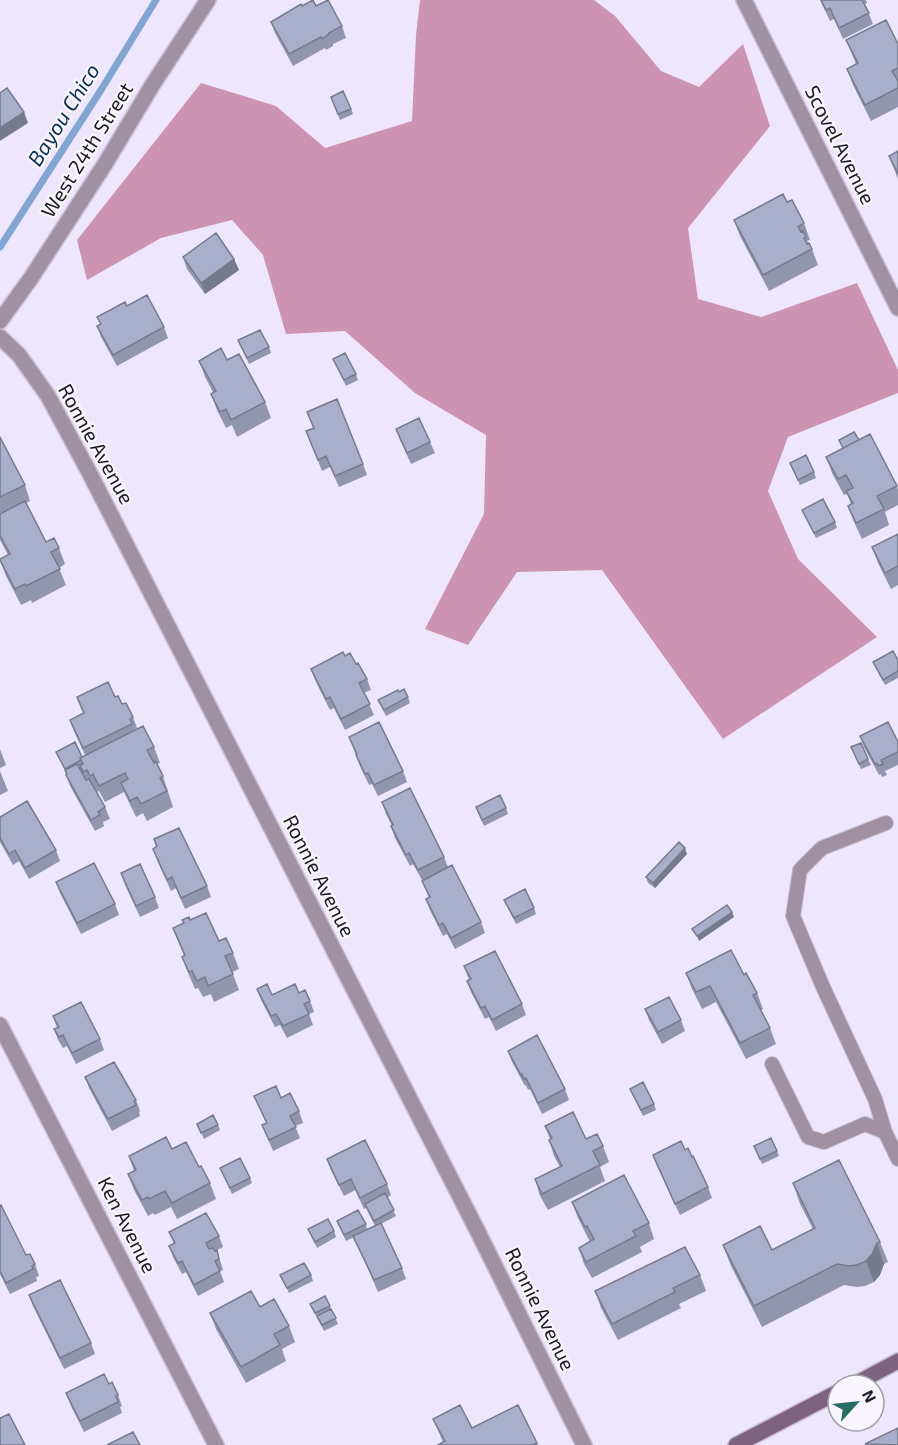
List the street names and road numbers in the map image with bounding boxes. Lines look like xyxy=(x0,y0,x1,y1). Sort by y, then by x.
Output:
street label: West 24th Street xyxy=(35,77,137,221)
street label: Scovel Avenue xyxy=(801,81,881,208)
street label: Ronnie Avenue xyxy=(54,379,140,508)
street label: Ronnie Avenue xyxy=(279,811,361,940)
street label: Ken Avenue xyxy=(93,1172,162,1277)
street label: Ronnie Avenue xyxy=(501,1243,581,1374)

